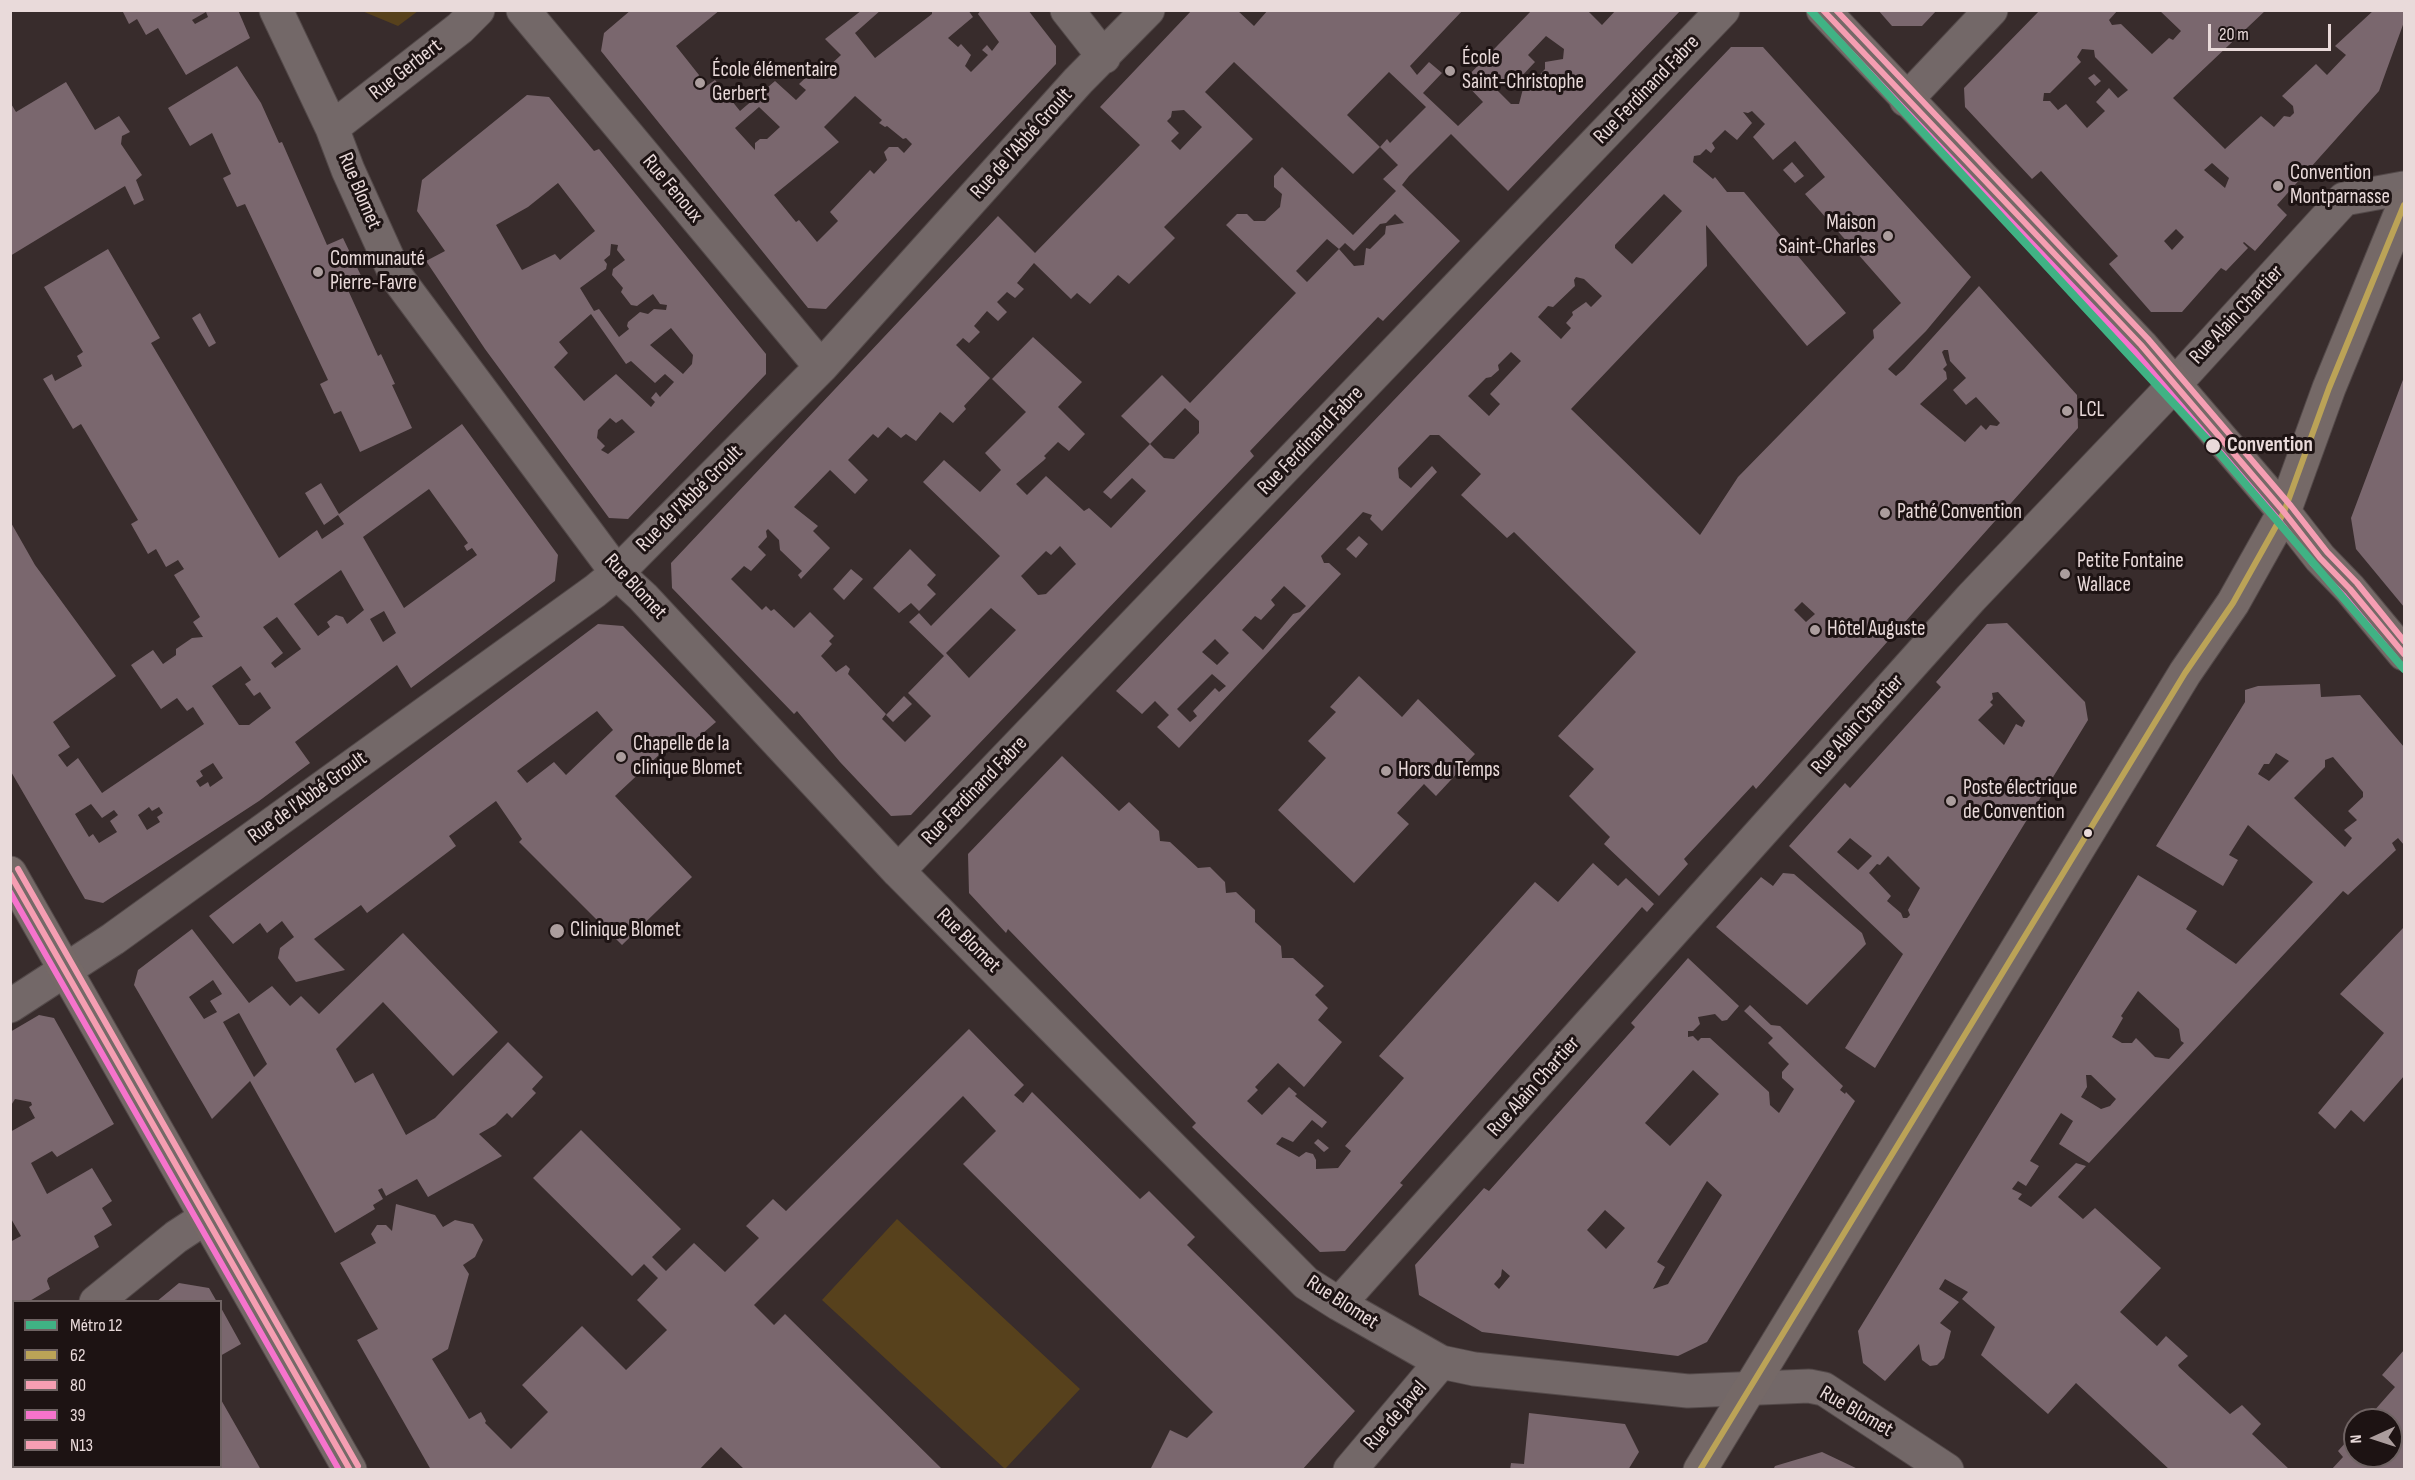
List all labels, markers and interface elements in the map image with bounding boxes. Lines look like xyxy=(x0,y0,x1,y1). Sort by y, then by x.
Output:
scale bar xyxy=(2211,12,2334,50)
text: 20 m xyxy=(2219,24,2249,45)
street label: Rue Ferdinand Fabre xyxy=(1589,30,1705,150)
street label: Rue Gerbert xyxy=(365,34,447,106)
place label: École Saint-Christophe xyxy=(1462,46,1584,96)
place label: École élémentaire Gerbert xyxy=(712,58,838,108)
marker: École Saint-Christophe xyxy=(1443,64,1457,78)
marker: École élémentaire Gerbert xyxy=(693,76,707,90)
street label: Rue de l'Abbé Groult xyxy=(966,83,1078,205)
street label: Rue Blomet xyxy=(332,149,386,233)
street label: Rue Fenoux xyxy=(636,150,708,228)
place label: Convention Montparnasse xyxy=(2290,161,2390,211)
marker: Convention Montparnasse xyxy=(2271,179,2285,193)
place label: Maison Saint-Charles xyxy=(1779,211,1876,261)
marker: Maison Saint-Charles xyxy=(1881,229,1895,243)
place label: Communauté Pierre-Favre xyxy=(330,247,425,297)
street label: Rue Alain Chartier xyxy=(2185,260,2289,370)
marker: Communauté Pierre-Favre xyxy=(311,265,325,279)
street label: Rue Ferdinand Fabre xyxy=(1253,381,1369,501)
place label: LCL xyxy=(2079,398,2104,424)
marker: LCL xyxy=(2060,404,2074,418)
place label: Convention xyxy=(2227,433,2313,459)
marker: Convention xyxy=(2204,437,2222,455)
street label: Rue de l'Abbé Groult xyxy=(631,440,749,558)
place label: Pathé Convention xyxy=(1897,500,2022,526)
marker: Pathé Convention xyxy=(1878,506,1892,520)
street label: Rue Blomet xyxy=(598,549,672,625)
place label: Petite Fontaine Wallace xyxy=(2077,549,2184,599)
marker: Petite Fontaine Wallace xyxy=(2058,567,2072,581)
place label: Hôtel Auguste xyxy=(1827,617,1925,643)
marker: Hôtel Auguste xyxy=(1808,623,1822,637)
street label: Rue Alain Chartier xyxy=(1806,670,1910,780)
street label: Rue Ferdinand Fabre xyxy=(917,731,1033,851)
place label: Chapelle de la clinique Blomet xyxy=(633,732,742,782)
street label: Rue de l'Abbé Groult xyxy=(244,747,372,849)
marker: Chapelle de la clinique Blomet xyxy=(614,750,628,764)
place label: Hors du Temps xyxy=(1398,758,1500,784)
marker: Hors du Temps xyxy=(1379,764,1393,778)
place label: Poste électrique de Convention xyxy=(1963,776,2077,826)
marker: Poste électrique de Convention xyxy=(1944,794,1958,808)
unlabelled marker xyxy=(2082,827,2094,839)
street label: Rue Blomet xyxy=(931,904,1005,978)
place label: Clinique Blomet xyxy=(570,918,681,944)
marker: Clinique Blomet xyxy=(548,922,566,940)
street label: Rue Alain Chartier xyxy=(1482,1032,1586,1142)
street label: Rue Blomet xyxy=(1301,1271,1383,1335)
legend xyxy=(12,1300,222,1468)
text: Métro 12 xyxy=(70,1315,123,1336)
text: 62 xyxy=(70,1345,85,1366)
text: 80 xyxy=(70,1375,86,1396)
street label: Rue de Javel xyxy=(1359,1376,1433,1456)
street label: Rue Blomet xyxy=(1815,1381,1897,1443)
text: 39 xyxy=(70,1405,86,1426)
north arrow xyxy=(2343,1408,2403,1468)
text: N xyxy=(2347,1434,2366,1444)
text: N13 xyxy=(70,1435,93,1456)

